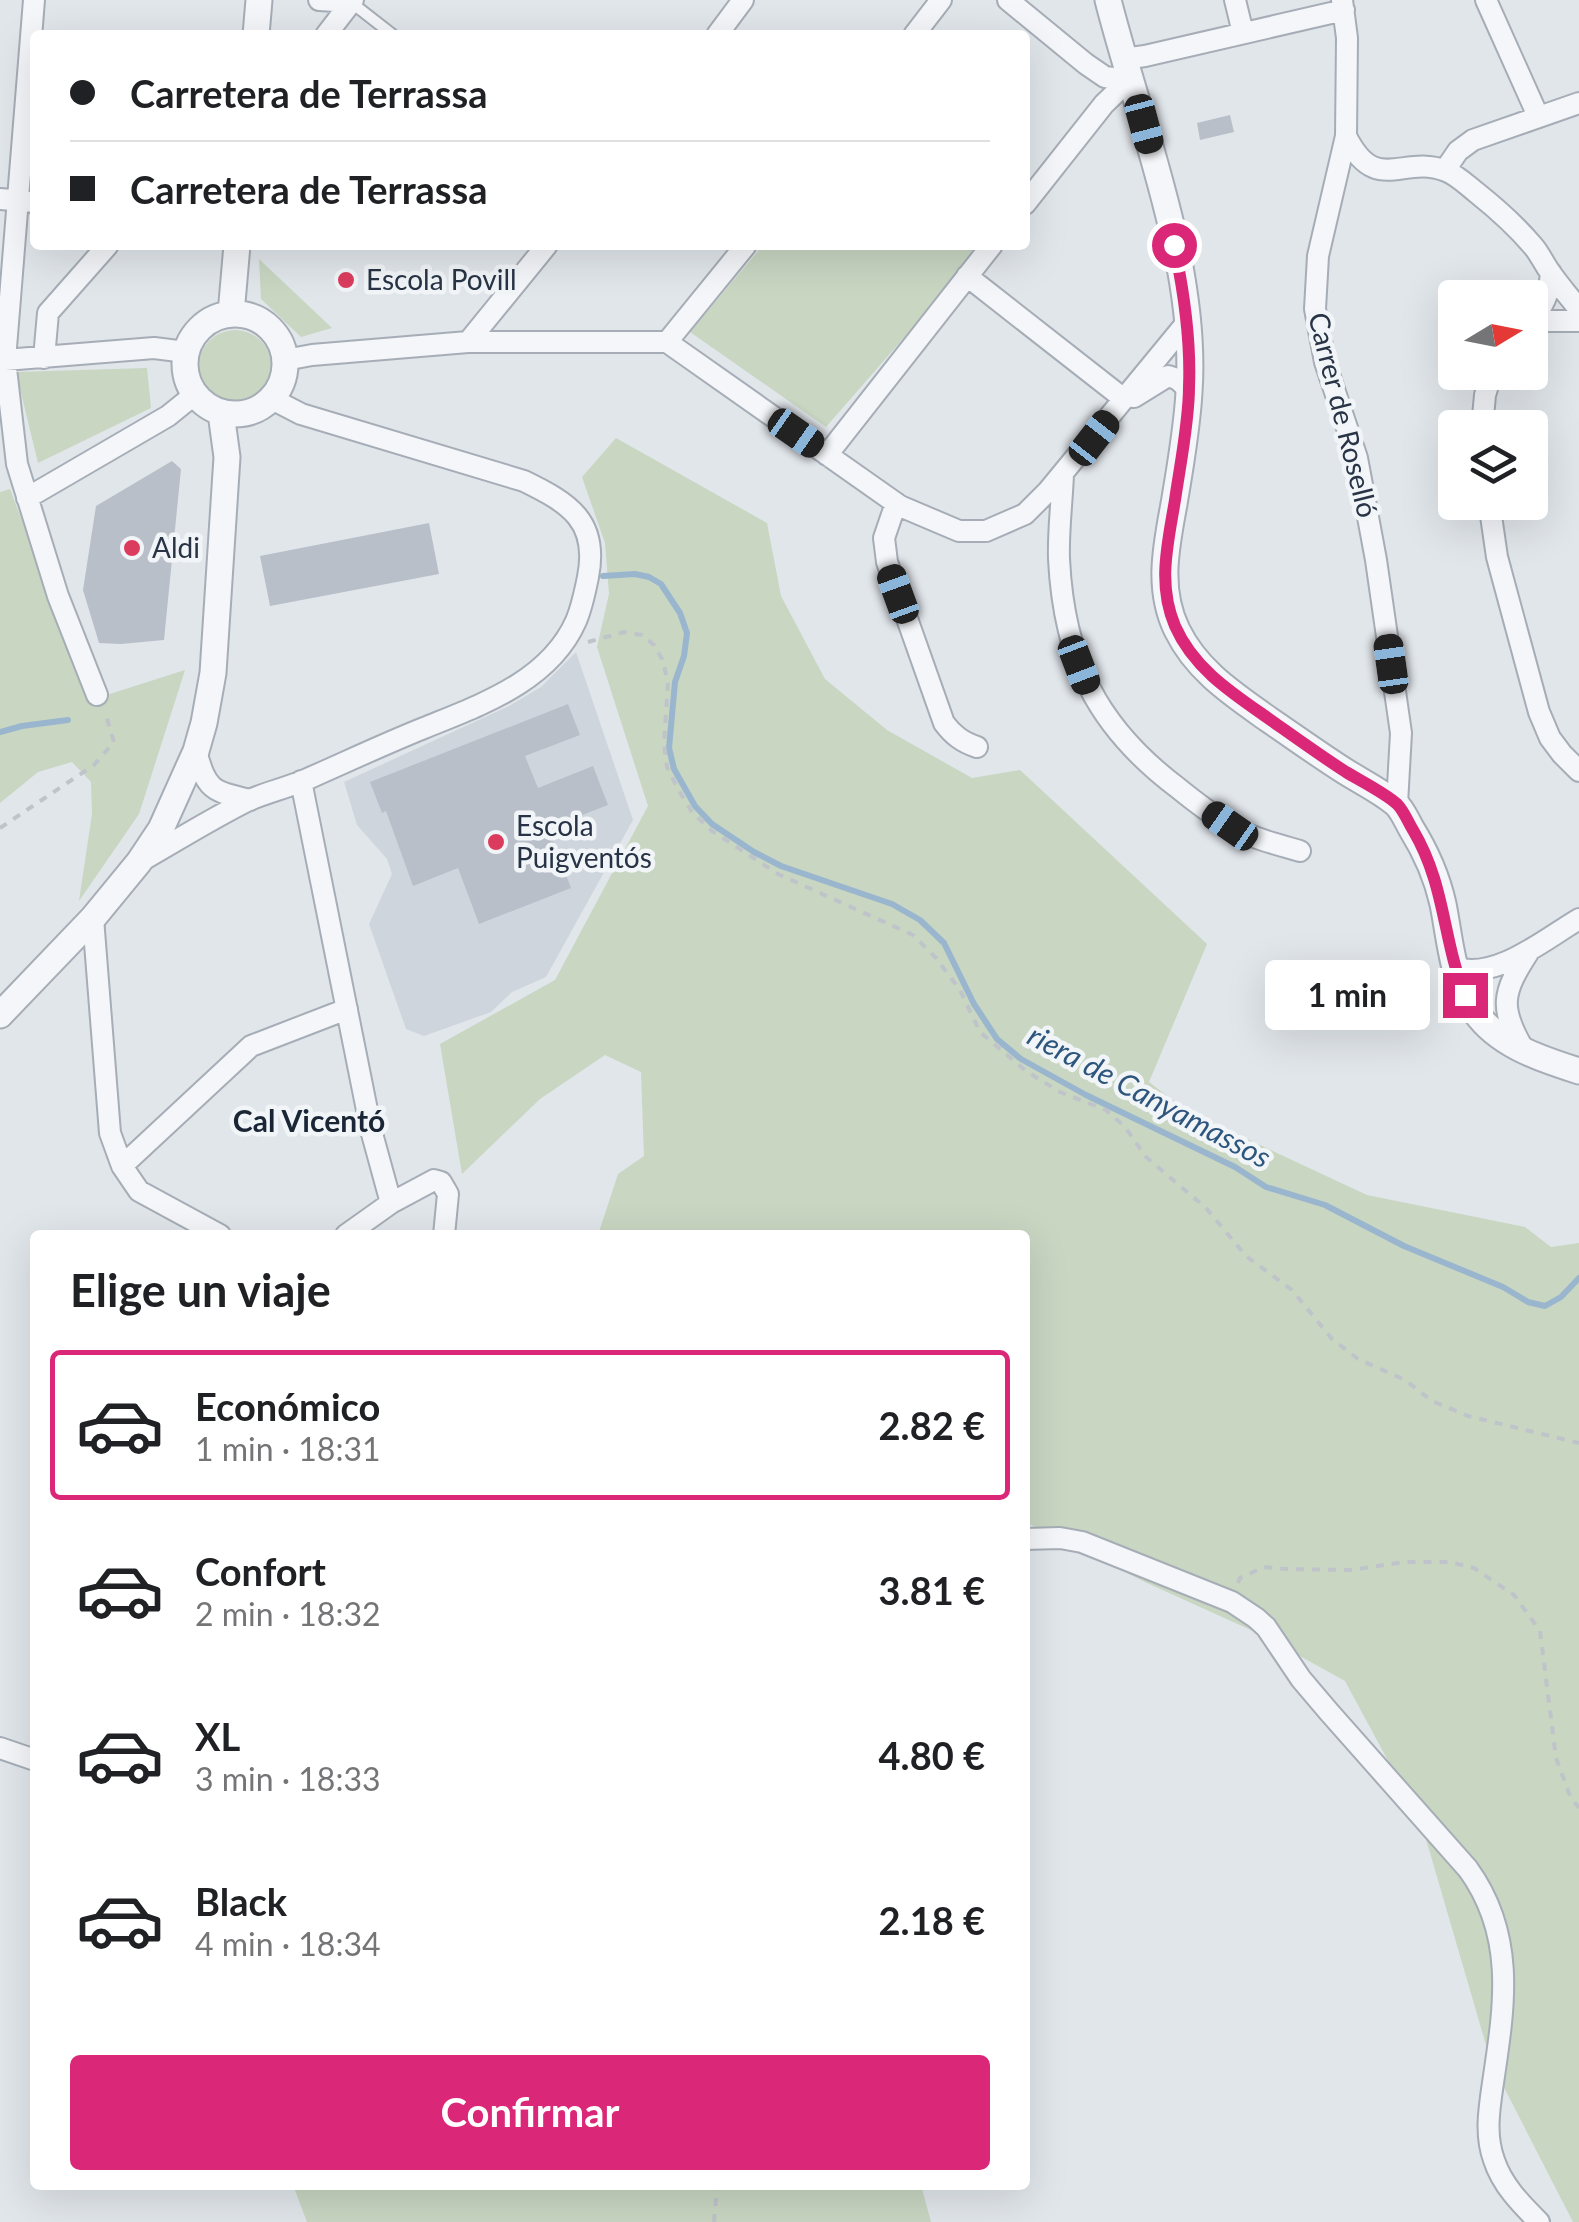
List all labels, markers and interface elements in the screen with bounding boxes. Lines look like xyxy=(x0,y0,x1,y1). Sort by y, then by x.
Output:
text: Carretera de Terrassa xyxy=(130,70,488,116)
car xyxy=(1122,91,1166,157)
text: Carretera de Terrassa xyxy=(130,166,488,212)
route start xyxy=(1152,223,1197,268)
place label: Escola Povill xyxy=(366,262,517,296)
marker: Escola Povill xyxy=(335,269,357,291)
north arrow xyxy=(1438,280,1548,390)
map controls xyxy=(1438,280,1548,520)
street label: Carrer de Roselló xyxy=(1302,309,1386,521)
car xyxy=(763,404,829,462)
car xyxy=(1064,405,1124,471)
button: layers xyxy=(1438,410,1548,520)
place label: Aldi xyxy=(152,530,200,564)
marker: Aldi xyxy=(121,537,143,559)
car xyxy=(874,561,922,627)
car xyxy=(1054,632,1104,698)
car xyxy=(1372,632,1410,696)
car xyxy=(1197,797,1263,855)
place label: Escola Puigventós xyxy=(516,808,652,874)
marker: Escola Puigventós xyxy=(485,831,507,853)
callout: 1 min xyxy=(1265,960,1430,1030)
route end xyxy=(1443,973,1488,1018)
text: 1 min xyxy=(1308,975,1387,1014)
water label: riera de Canyamassos xyxy=(1022,1016,1277,1174)
district label: Cal Vicentó xyxy=(233,1102,385,1138)
text: Elige un viaje xyxy=(70,1263,331,1317)
icon: car xyxy=(75,1380,165,1470)
text: Económico xyxy=(195,1383,380,1429)
text: 2.82 € xyxy=(879,1402,985,1448)
text: 1 min · 18:31 xyxy=(195,1429,381,1468)
icon: car xyxy=(75,1545,165,1635)
text: Confort xyxy=(195,1548,326,1594)
text: 3.81 € xyxy=(879,1567,985,1613)
text: 2 min · 18:32 xyxy=(195,1594,381,1633)
icon: car xyxy=(75,1710,165,1800)
text: XL xyxy=(195,1713,240,1759)
text: 4.80 € xyxy=(879,1732,985,1778)
text: 3 min · 18:33 xyxy=(195,1759,381,1798)
icon: car xyxy=(75,1875,165,1965)
text: Black xyxy=(195,1878,287,1924)
text: 2.18 € xyxy=(879,1897,985,1943)
text: 4 min · 18:34 xyxy=(195,1924,381,1963)
button: Confirmar xyxy=(70,2055,990,2170)

